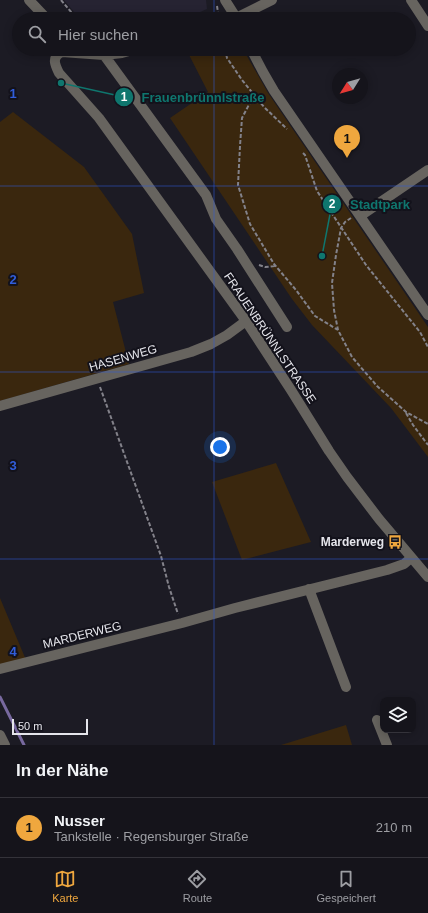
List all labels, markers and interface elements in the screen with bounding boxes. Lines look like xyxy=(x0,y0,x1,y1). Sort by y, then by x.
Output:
search box xyxy=(12,12,416,56)
icon: search xyxy=(26,23,48,45)
text: Hier suchen xyxy=(58,26,138,43)
north arrow xyxy=(332,68,368,104)
callout: Frauenbrünnlstraße xyxy=(114,85,273,110)
text: 1 xyxy=(9,86,17,101)
text: 1 xyxy=(121,90,128,104)
text: Frauenbrünnlstraße xyxy=(142,90,264,105)
pin: 1 xyxy=(334,125,360,158)
callout: Stadtpark xyxy=(322,192,418,217)
text: 2 xyxy=(329,197,336,211)
text: Stadtpark xyxy=(350,197,411,212)
street label: FRAUENBRÜNNLSTRASSE xyxy=(221,270,319,406)
text: 2 xyxy=(9,272,17,287)
street label: HASENWEG xyxy=(87,342,159,374)
your location xyxy=(210,437,230,457)
text: 3 xyxy=(9,458,17,473)
bus stop icon: Marderweg xyxy=(387,534,403,550)
place label: Marderweg xyxy=(321,535,384,549)
street label: MARDERWEG xyxy=(41,618,123,652)
text: 4 xyxy=(9,644,17,659)
map controls xyxy=(380,697,416,733)
button: layers xyxy=(380,697,416,733)
scale bar xyxy=(12,717,88,736)
text: 50 m xyxy=(18,720,42,732)
text: In der Nähe xyxy=(16,761,109,780)
text: Nusser xyxy=(54,812,105,829)
text: 1 xyxy=(25,820,33,835)
text: 210 m xyxy=(376,820,412,835)
text: Tankstelle · Regensburger Straße xyxy=(54,829,248,844)
tab: Karte xyxy=(52,868,78,904)
tab: Route xyxy=(183,868,212,904)
tab: Gespeichert xyxy=(317,868,376,904)

